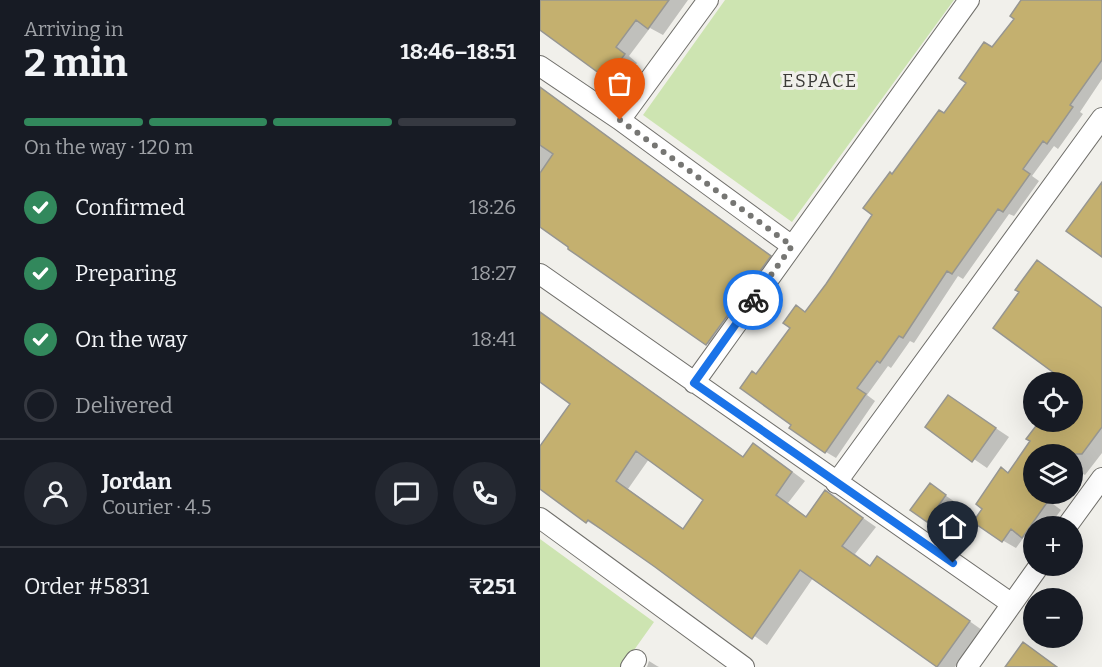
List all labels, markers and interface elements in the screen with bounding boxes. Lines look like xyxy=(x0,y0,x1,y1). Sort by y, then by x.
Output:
text: Arriving in xyxy=(24,17,123,41)
text: 18:46–18:51 xyxy=(400,38,516,65)
text: 2 min xyxy=(24,40,128,86)
pin xyxy=(594,58,645,120)
icon: bag xyxy=(603,67,636,100)
district label: ESPACE xyxy=(782,70,858,92)
text: On the way · 120 m xyxy=(24,135,193,159)
icon: check xyxy=(24,191,57,224)
text: Confirmed xyxy=(75,194,185,221)
text: 18:26 xyxy=(469,195,516,219)
icon: check xyxy=(24,257,57,290)
text: Preparing xyxy=(75,260,177,287)
text: 18:27 xyxy=(471,261,516,285)
courier xyxy=(723,270,783,330)
icon: bike xyxy=(737,284,770,317)
icon: check xyxy=(24,323,57,356)
text: On the way xyxy=(75,326,187,353)
text: 18:41 xyxy=(472,327,516,351)
map controls xyxy=(1023,372,1083,648)
button: locate xyxy=(1023,372,1083,432)
text: Delivered xyxy=(75,392,173,419)
button: layers xyxy=(1023,444,1083,504)
button: person xyxy=(24,462,87,525)
button: chat xyxy=(375,462,438,525)
button: phone xyxy=(453,462,516,525)
text: Jordan xyxy=(102,468,172,495)
text: Courier · 4.5 xyxy=(102,495,211,519)
pin xyxy=(927,501,978,563)
icon: home xyxy=(936,510,969,543)
button: + xyxy=(1023,516,1083,576)
text: Order #5831 xyxy=(24,573,149,600)
text: ₹251 xyxy=(469,573,516,600)
button: − xyxy=(1023,588,1083,648)

